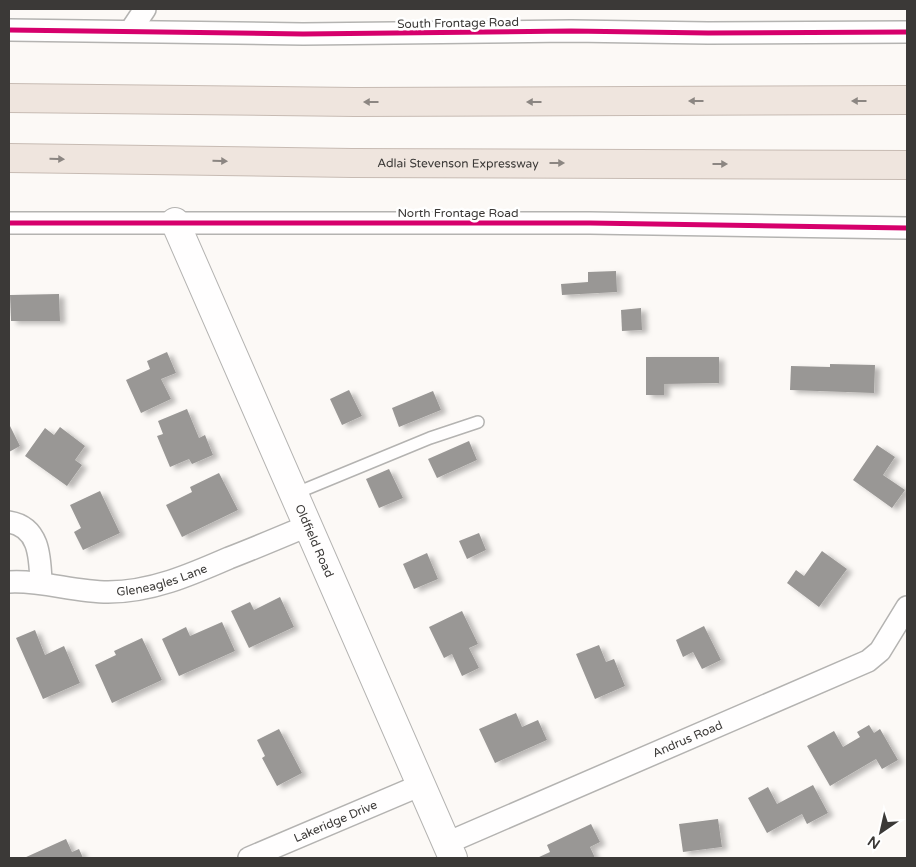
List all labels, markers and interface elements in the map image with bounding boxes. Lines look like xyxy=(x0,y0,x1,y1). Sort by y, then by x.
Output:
street label: South Frontage Road xyxy=(397,15,519,31)
one-way arrow xyxy=(688,97,704,105)
one-way arrow xyxy=(850,97,866,105)
one-way arrow xyxy=(363,98,379,106)
one-way arrow xyxy=(525,98,541,106)
one-way arrow xyxy=(50,155,66,163)
street label: Adlai Stevenson Expressway xyxy=(377,156,539,171)
one-way arrow xyxy=(212,157,228,165)
one-way arrow xyxy=(550,159,566,167)
one-way arrow xyxy=(712,160,728,168)
street label: North Frontage Road xyxy=(397,206,519,220)
street label: Oldfield Road xyxy=(292,502,337,580)
street label: Gleneagles Lane xyxy=(116,561,209,599)
street label: Andrus Road xyxy=(650,718,725,760)
street label: Lakeridge Drive xyxy=(292,797,380,845)
north arrow xyxy=(856,807,906,857)
text: N xyxy=(865,832,883,853)

